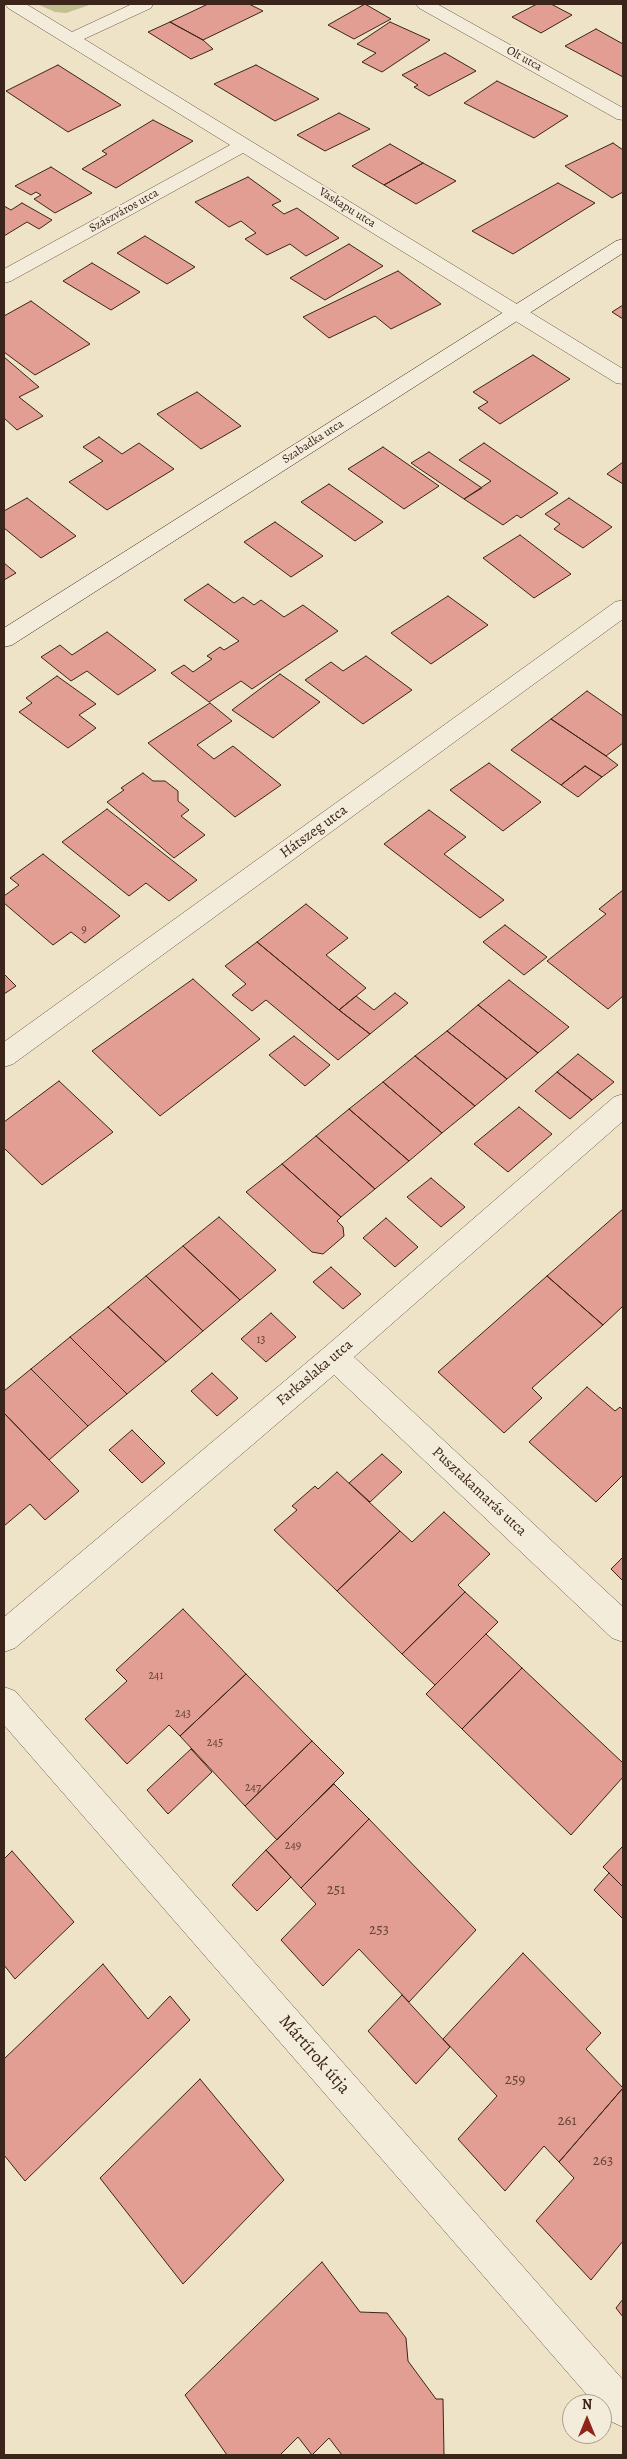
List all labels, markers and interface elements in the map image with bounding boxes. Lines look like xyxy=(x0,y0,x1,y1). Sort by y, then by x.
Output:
street label: Olt utca xyxy=(504,43,544,75)
street label: Vaskapu utca xyxy=(316,185,378,231)
street label: Szászváros utca xyxy=(87,186,161,236)
street label: Szabadka utca xyxy=(280,417,346,467)
street label: Hátszeg utca xyxy=(277,801,351,863)
house number: 9 xyxy=(81,923,87,937)
house number: 13 xyxy=(256,1333,266,1347)
street label: Farkaslaka utca xyxy=(273,1336,357,1410)
street label: Pusztakamarás utca xyxy=(428,1444,530,1540)
house number: 241 xyxy=(148,1669,164,1683)
house number: 243 xyxy=(175,1707,191,1721)
house number: 245 xyxy=(207,1736,223,1750)
house number: 247 xyxy=(245,1781,261,1795)
house number: 249 xyxy=(285,1839,301,1853)
house number: 251 xyxy=(327,1881,345,1899)
house number: 253 xyxy=(369,1921,389,1939)
street label: Mártírok útja xyxy=(274,2011,354,2099)
house number: 259 xyxy=(505,2071,525,2089)
house number: 261 xyxy=(557,2112,577,2130)
house number: 263 xyxy=(593,2152,613,2170)
north arrow xyxy=(562,2394,612,2444)
text: N xyxy=(582,2395,592,2414)

